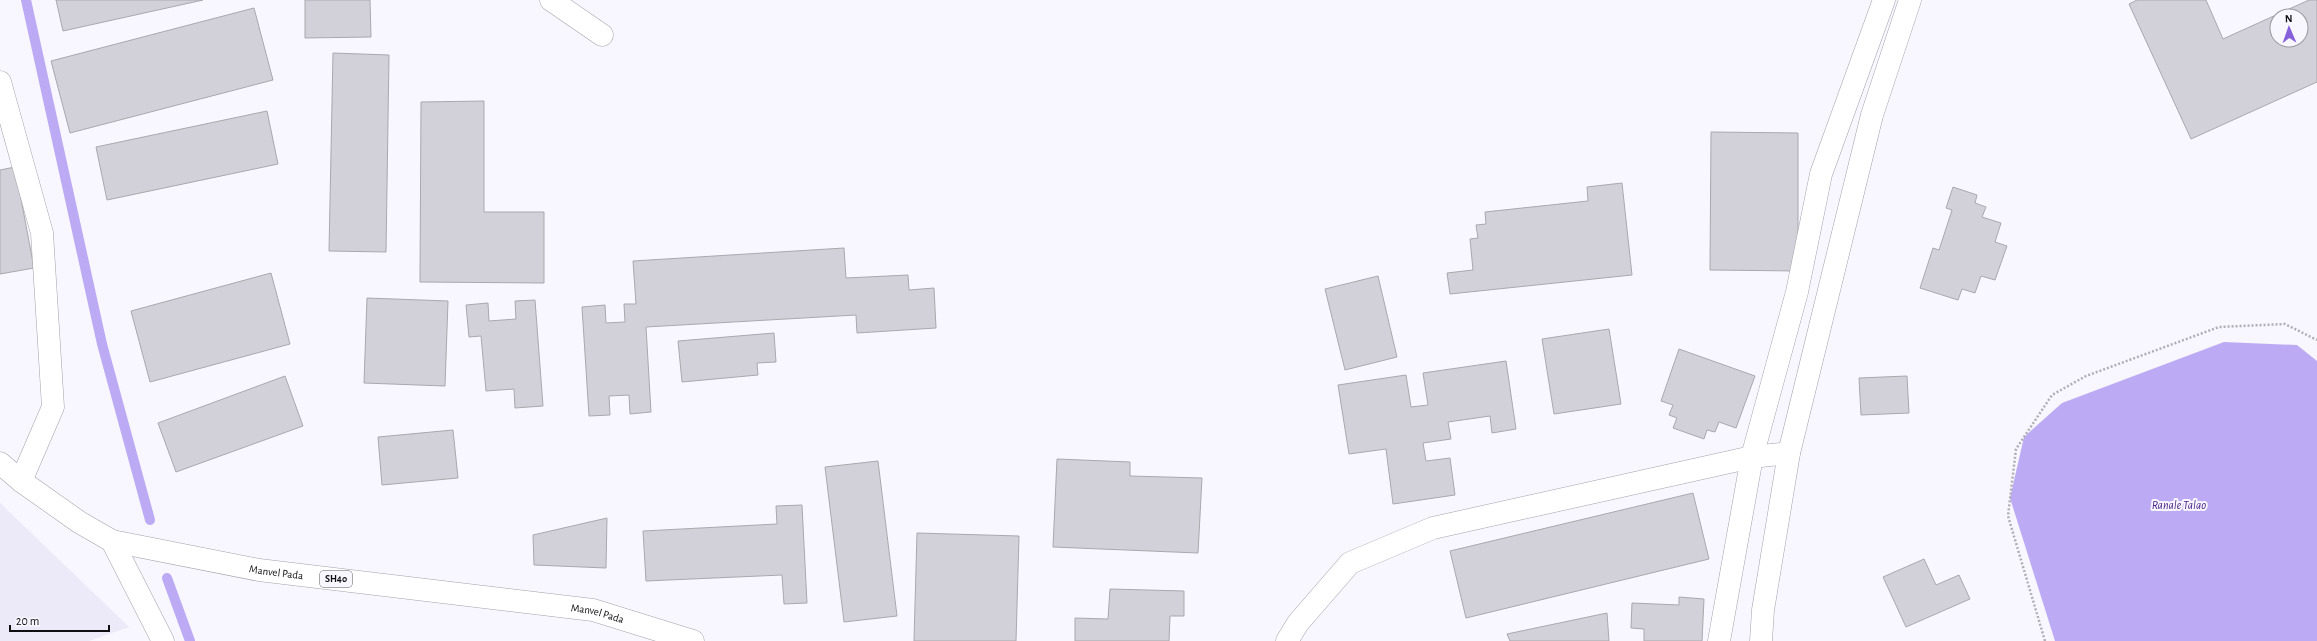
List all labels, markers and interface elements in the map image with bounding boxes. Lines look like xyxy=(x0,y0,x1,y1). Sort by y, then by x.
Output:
north arrow xyxy=(2269,8,2309,48)
text: N xyxy=(2285,13,2293,24)
water label: Ranale Talao xyxy=(2152,499,2206,511)
street label: Manvel Pada xyxy=(248,563,304,581)
road number: SH40 xyxy=(320,571,352,587)
street label: Manvel Pada xyxy=(570,602,625,625)
scale bar xyxy=(10,607,109,633)
text: 20 m xyxy=(16,615,39,627)

